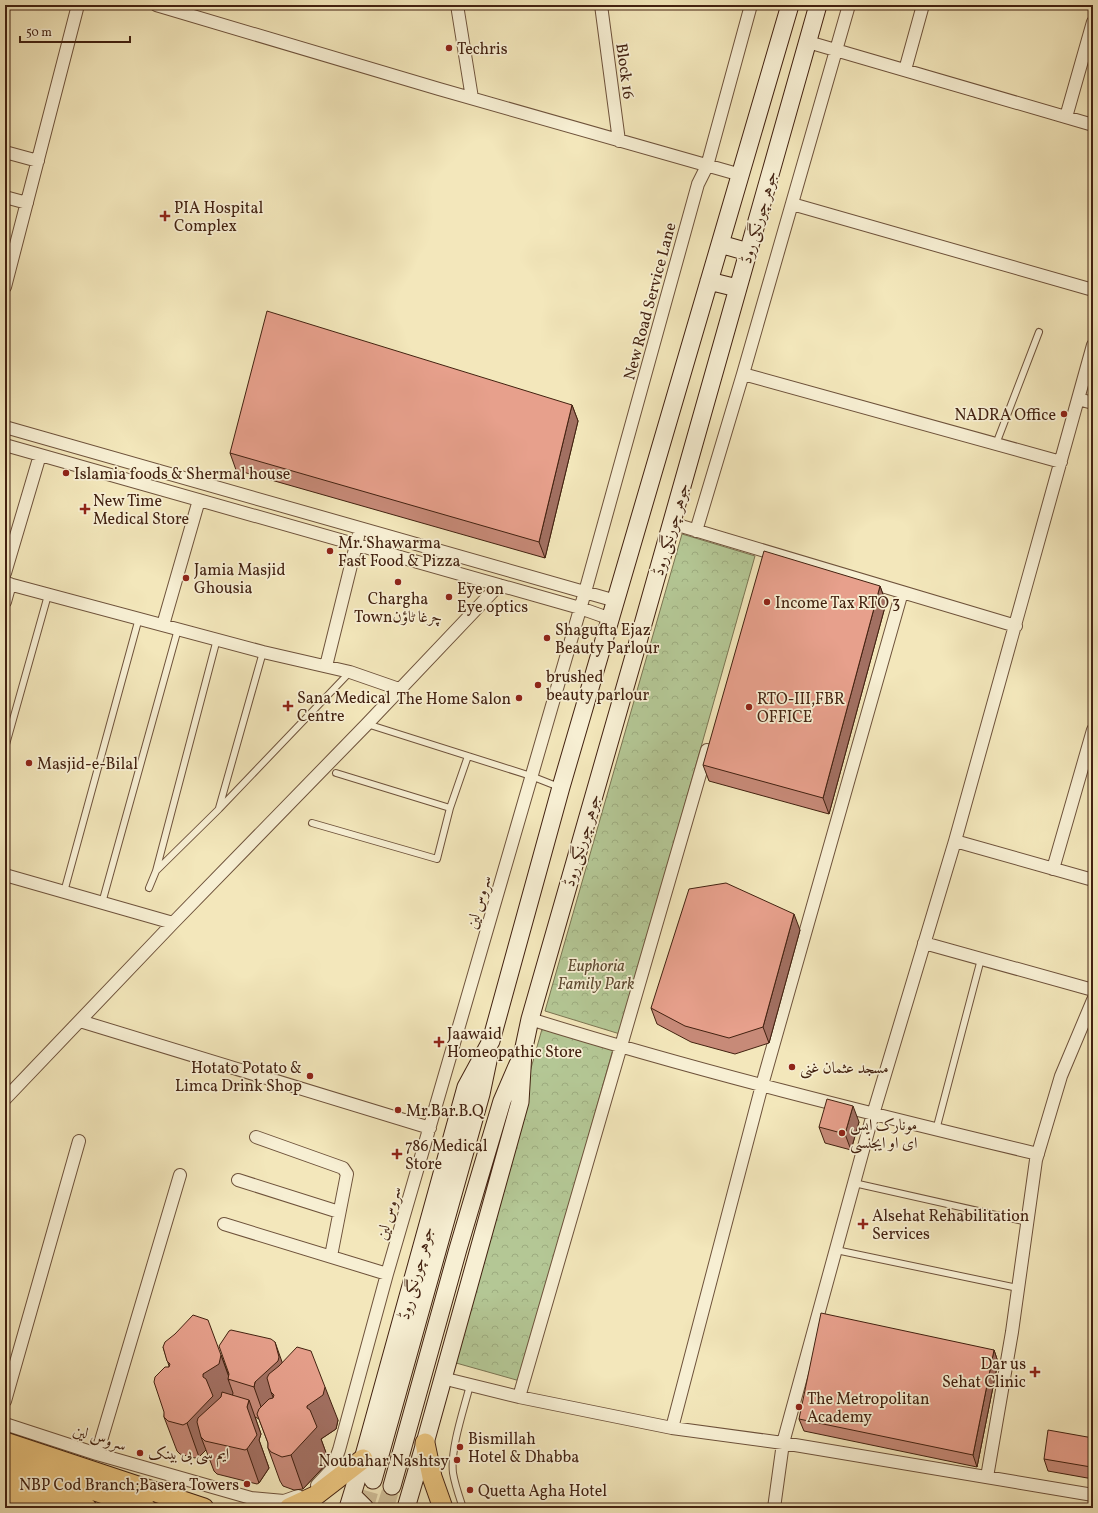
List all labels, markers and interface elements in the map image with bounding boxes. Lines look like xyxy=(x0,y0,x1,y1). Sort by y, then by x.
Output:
scale bar xyxy=(20,18,130,44)
text: 50 m xyxy=(26,25,52,41)
place label: Techris xyxy=(457,39,508,61)
street label: Block 16 xyxy=(609,42,639,101)
marker: Techris xyxy=(444,43,454,53)
street label: جوہر چورنگی روڈ xyxy=(736,168,784,267)
place label: PIA Hospital Complex xyxy=(174,198,263,238)
marker: PIA Hospital Complex xyxy=(159,210,171,222)
street label: New Road Service Lane xyxy=(619,220,683,383)
place label: NADRA Office xyxy=(954,405,1056,427)
marker: NADRA Office xyxy=(1059,409,1069,419)
place label: Islamia foods & Shermal house xyxy=(74,464,290,486)
marker: Islamia foods & Shermal house xyxy=(61,468,71,478)
street label: جوہر چورنگی روڈ xyxy=(648,480,696,579)
place label: New Time Medical Store xyxy=(93,491,189,531)
marker: New Time Medical Store xyxy=(80,504,90,514)
place label: Mr. Shawarma Fast Food & Pizza xyxy=(338,533,460,573)
marker: Mr. Shawarma Fast Food & Pizza xyxy=(325,546,335,556)
place label: Jamia Masjid Ghousia xyxy=(194,560,285,600)
marker: Jamia Masjid Ghousia xyxy=(181,573,191,583)
marker: Chargha Townچرغا ٹاؤن xyxy=(393,577,403,587)
place label: Eye on Eye optics xyxy=(457,579,528,619)
place label: Chargha Townچرغا ٹاؤن xyxy=(354,589,442,629)
marker: Eye on Eye optics xyxy=(444,592,454,602)
place label: Income Tax RTO 3 xyxy=(775,593,900,615)
marker: Income Tax RTO 3 xyxy=(762,597,772,607)
place label: Shagufta Ejaz Beauty Parlour xyxy=(555,620,660,660)
marker: Shagufta Ejaz Beauty Parlour xyxy=(542,633,552,643)
place label: brushed beauty parlour xyxy=(546,667,649,707)
marker: brushed beauty parlour xyxy=(533,680,543,690)
place label: Sana Medical Centre xyxy=(297,688,391,728)
place label: The Home Salon xyxy=(396,689,511,711)
place label: RTO-III,FBR OFFICE xyxy=(757,689,845,729)
marker: The Home Salon xyxy=(514,693,524,703)
marker: Sana Medical Centre xyxy=(282,700,294,712)
marker: RTO-III,FBR OFFICE xyxy=(744,702,754,712)
place label: Masjid-e-Bilal xyxy=(37,754,138,776)
marker: Masjid-e-Bilal xyxy=(24,758,34,768)
street label: جوہر چورنگی روڈ xyxy=(559,791,607,890)
street label: سروس لین xyxy=(462,873,498,932)
park label: Euphoria Family Park xyxy=(558,956,635,996)
place label: Jaawaid Homeopathic Store xyxy=(447,1024,582,1064)
marker: Jaawaid Homeopathic Store xyxy=(434,1037,444,1047)
place label: Hotato Potato & Limca Drink Shop xyxy=(175,1058,302,1098)
place label: مسجد عثمان غنی xyxy=(800,1058,889,1080)
marker: مسجد عثمان غنی xyxy=(787,1062,797,1072)
marker: Hotato Potato & Limca Drink Shop xyxy=(305,1071,315,1081)
place label: Mr.Bar.B.Q xyxy=(406,1101,485,1123)
marker: Mr.Bar.B.Q xyxy=(393,1105,403,1115)
place label: مونارک ایس ای او ایجنسی xyxy=(850,1115,917,1155)
marker: مونارک ایس ای او ایجنسی xyxy=(837,1128,847,1138)
place label: 786 Medical Store xyxy=(405,1136,488,1176)
marker: 786 Medical Store xyxy=(392,1149,402,1159)
street label: سروس لین xyxy=(372,1184,408,1243)
place label: Alsehat Rehabilitation Services xyxy=(872,1206,1029,1246)
marker: Alsehat Rehabilitation Services xyxy=(857,1218,869,1230)
street label: جوہر چورنگی روڈ xyxy=(394,1224,440,1323)
place label: Dar us Sehat Clinic xyxy=(942,1354,1026,1394)
marker: Dar us Sehat Clinic xyxy=(1029,1366,1041,1378)
place label: The Metropolitan Academy xyxy=(807,1389,930,1429)
marker: The Metropolitan Academy xyxy=(794,1402,804,1412)
street label: سروس لین xyxy=(70,1420,129,1457)
place label: Bismillah Hotel & Dhabba xyxy=(468,1429,579,1469)
marker: Bismillah Hotel & Dhabba xyxy=(455,1442,465,1452)
place label: ایم سی بی بینک xyxy=(148,1444,229,1468)
marker: ایم سی بی بینک xyxy=(135,1448,145,1458)
place label: Noubahar Nashtsy xyxy=(318,1451,449,1473)
marker: Noubahar Nashtsy xyxy=(452,1455,462,1465)
place label: NBP Cod Branch;Basera Towers xyxy=(19,1475,239,1497)
marker: NBP Cod Branch;Basera Towers xyxy=(242,1479,252,1489)
place label: Quetta Agha Hotel xyxy=(478,1481,607,1503)
marker: Quetta Agha Hotel xyxy=(465,1485,475,1495)

